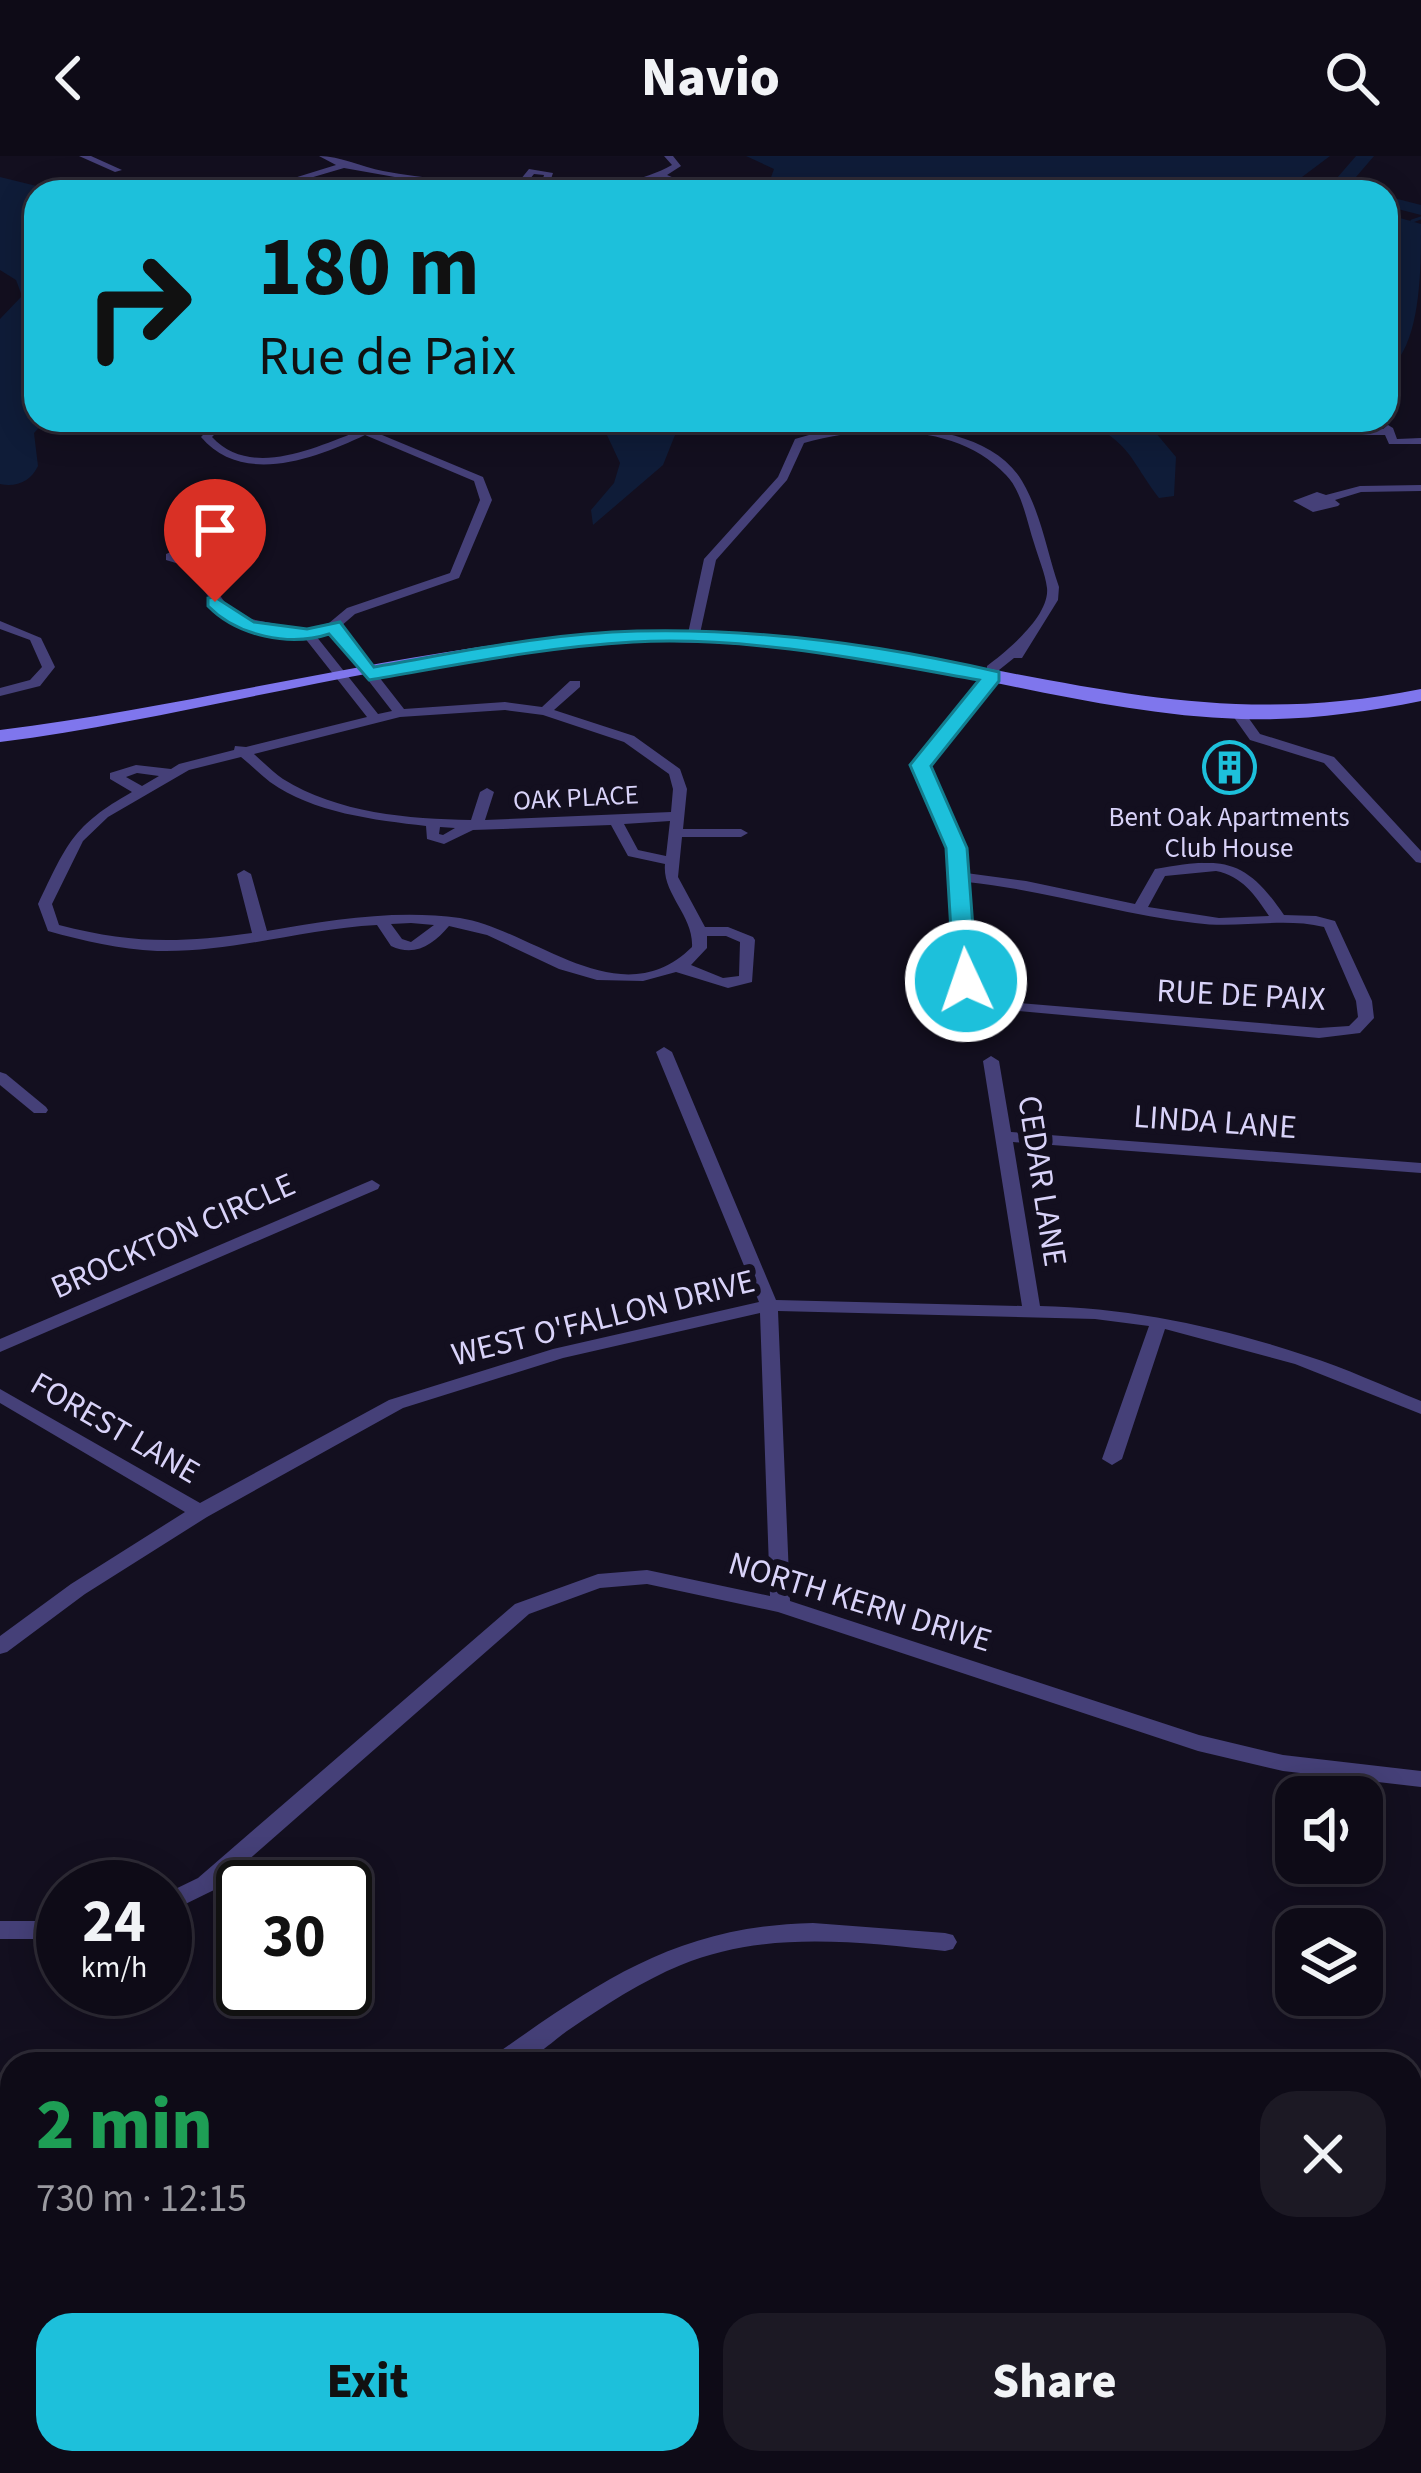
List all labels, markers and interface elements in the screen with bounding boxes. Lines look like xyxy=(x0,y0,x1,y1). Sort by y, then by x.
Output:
text: Navio xyxy=(641,40,780,117)
icon: back xyxy=(36,45,102,111)
icon: search xyxy=(1319,45,1385,111)
text: 180 m xyxy=(258,208,480,328)
icon: right xyxy=(60,228,216,384)
text: Rue de Paix xyxy=(258,319,516,396)
pin xyxy=(164,479,266,602)
icon: arrive xyxy=(182,497,248,563)
building icon: Bent Oak Apartments Club House xyxy=(1201,739,1257,795)
street label: OAK PLACE xyxy=(512,775,640,821)
place label: Bent Oak Apartments Club House xyxy=(1109,798,1349,868)
position arrow xyxy=(903,918,1029,1044)
street label: RUE DE PAIX xyxy=(1155,967,1327,1023)
street label: CEDAR LANE xyxy=(1005,1092,1079,1270)
street label: LINDA LANE xyxy=(1132,1093,1298,1151)
street label: BROCKTON CIRCLE xyxy=(43,1161,303,1311)
street label: WEST O'FALLON DRIVE xyxy=(446,1258,760,1378)
street label: FOREST LANE xyxy=(22,1361,208,1495)
street label: NORTH KERN DRIVE xyxy=(723,1540,997,1664)
map controls xyxy=(1275,1776,1383,2016)
button: sound xyxy=(1275,1776,1383,1884)
speed limit sign: 30 xyxy=(216,1860,372,2016)
text: 24 xyxy=(82,1880,146,1965)
button: layers xyxy=(1275,1908,1383,2016)
text: km/h xyxy=(81,1946,147,1989)
text: 2 min xyxy=(36,2074,213,2177)
button: close xyxy=(1260,2091,1386,2217)
text: 730 m · 12:15 xyxy=(36,2171,247,2227)
button: Exit xyxy=(36,2313,699,2451)
button: Share xyxy=(723,2313,1386,2451)

